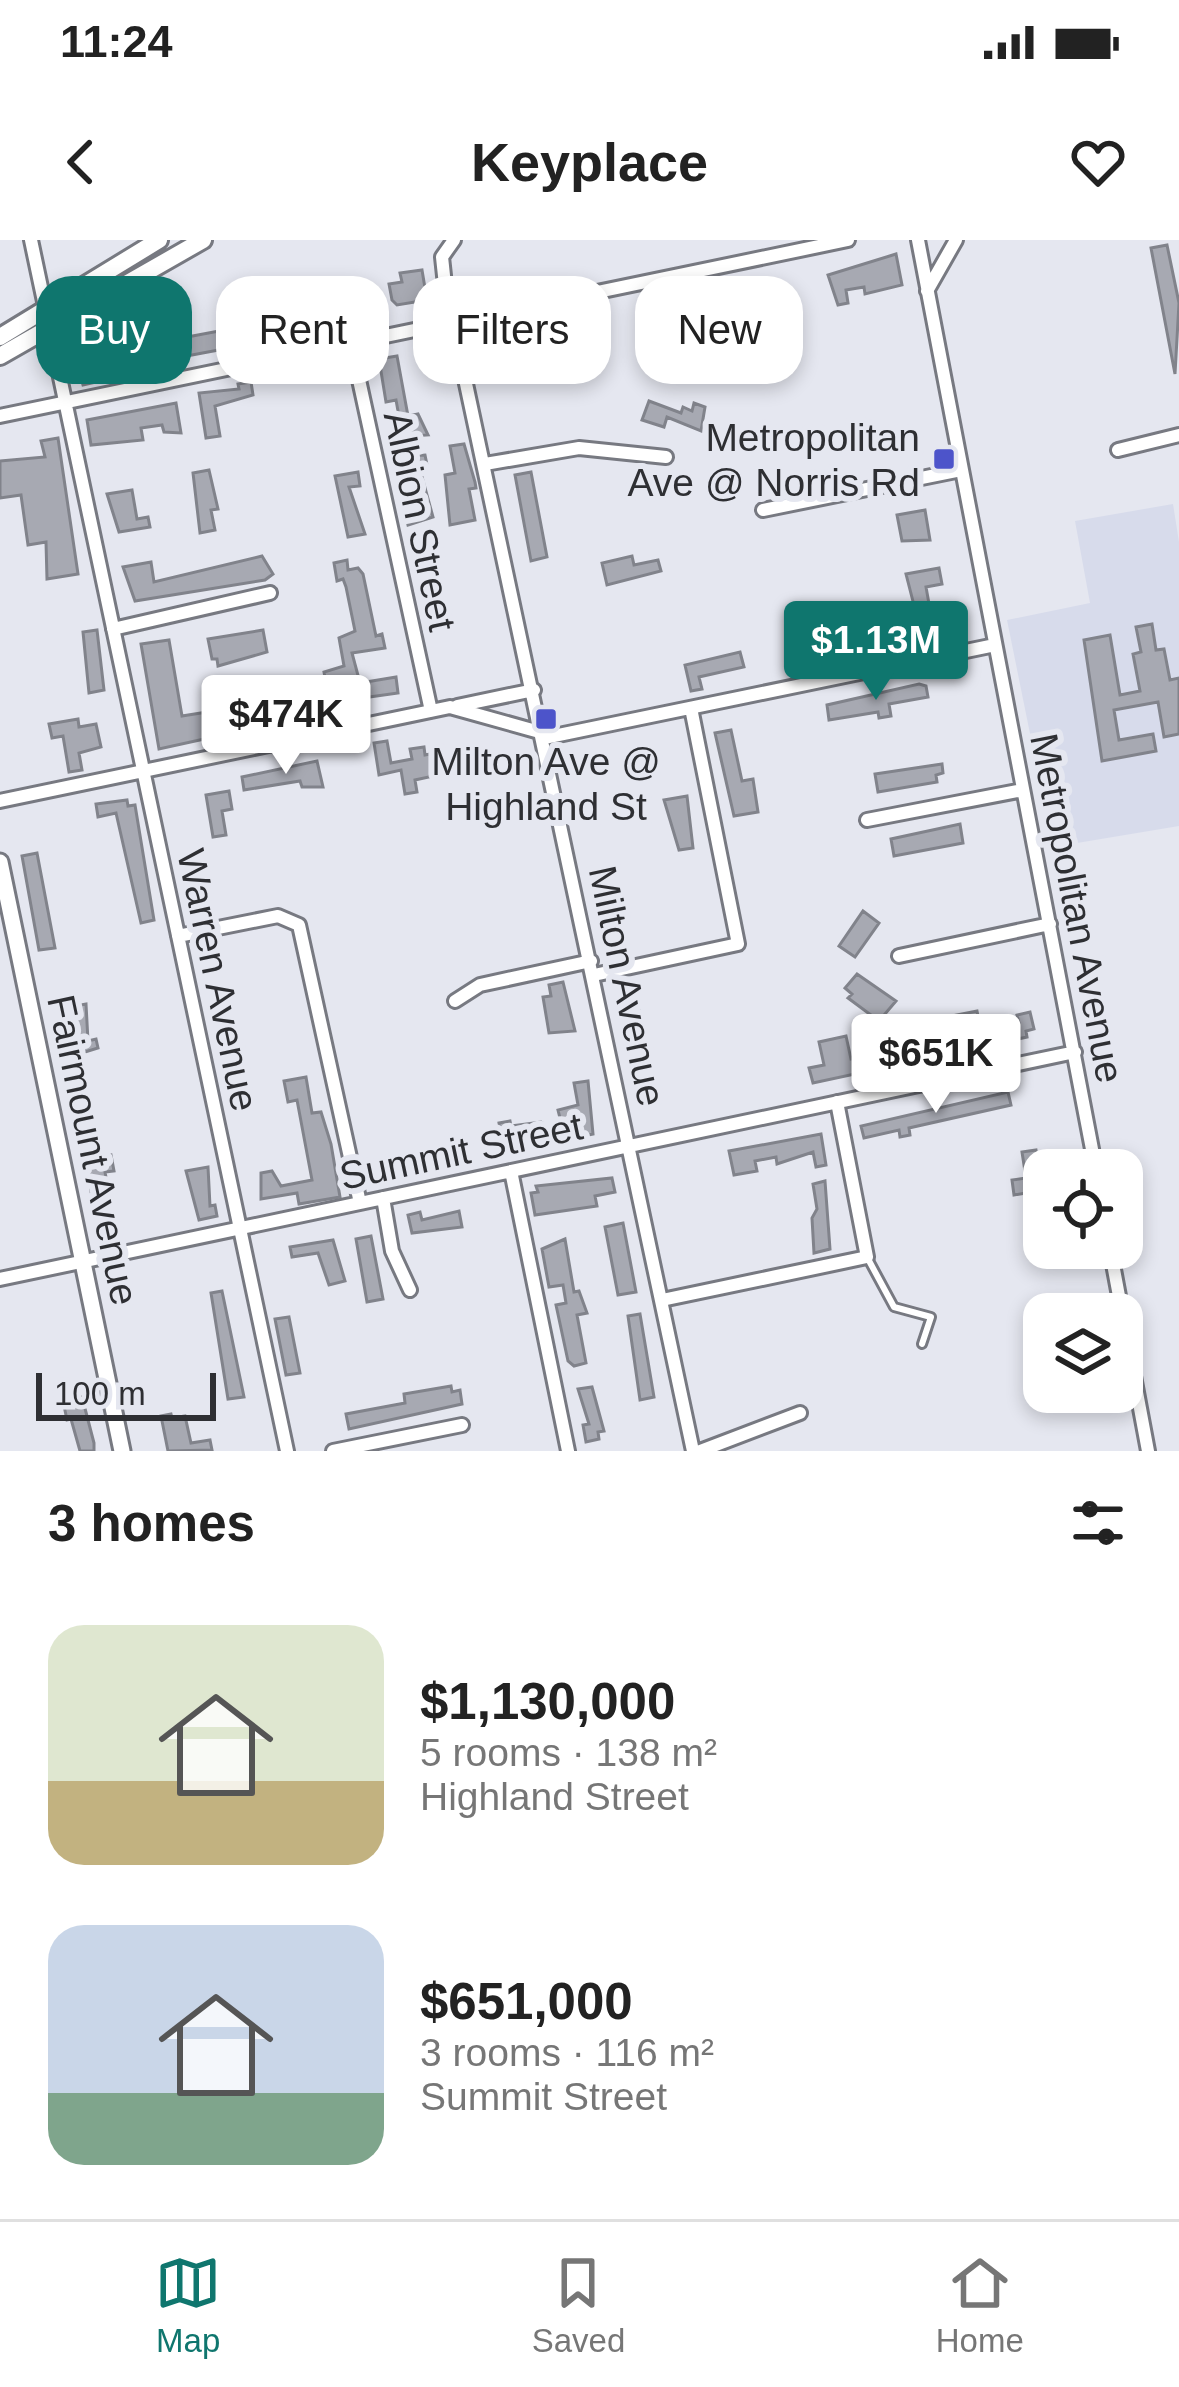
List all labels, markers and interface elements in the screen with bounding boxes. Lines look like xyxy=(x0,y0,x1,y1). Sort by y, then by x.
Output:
text: 11:24 xyxy=(60,16,173,67)
icon: back xyxy=(48,129,114,195)
icon: heart xyxy=(1065,129,1131,195)
text: Keyplace xyxy=(471,132,708,192)
chip: Buy xyxy=(36,276,192,384)
chip: Rent xyxy=(216,276,389,384)
chip: Filters xyxy=(413,276,611,384)
chip: New xyxy=(635,276,803,384)
street label: Albion Street xyxy=(376,407,464,635)
place label: Metropolitan Ave @ Norris Rd xyxy=(628,416,920,504)
marker: Metropolitan Ave @ Norris Rd xyxy=(931,446,957,472)
pin: $1.13M xyxy=(778,601,974,703)
text: $1.13M xyxy=(811,618,941,661)
pin: $474K xyxy=(202,675,370,777)
text: $474K xyxy=(229,692,343,735)
marker: Milton Ave @ Highland St xyxy=(533,706,559,732)
street label: Metropolitan Avenue xyxy=(1022,730,1132,1086)
place label: Milton Ave @ Highland St xyxy=(431,740,661,828)
street label: Warren Avenue xyxy=(169,845,267,1115)
street label: Milton Avenue xyxy=(581,862,673,1110)
street label: Fairmount Avenue xyxy=(39,991,147,1309)
pin: $651K xyxy=(852,1014,1020,1116)
text: $651K xyxy=(879,1031,993,1074)
street label: Summit Street xyxy=(336,1104,586,1198)
map controls xyxy=(1023,1149,1143,1413)
button: locate xyxy=(1023,1149,1143,1269)
button: layers xyxy=(1023,1293,1143,1413)
scale bar xyxy=(36,1367,216,1420)
text: 100 m xyxy=(54,1375,146,1412)
icon: filters xyxy=(1065,1490,1131,1556)
text: 3 homes xyxy=(48,1495,255,1552)
icon: home xyxy=(144,1673,288,1817)
text: $1,130,000 xyxy=(420,1673,675,1730)
text: 5 rooms · 138 m² xyxy=(420,1731,717,1774)
text: Highland Street xyxy=(420,1775,689,1818)
icon: home xyxy=(144,1973,288,2117)
text: $651,000 xyxy=(420,1973,633,2030)
text: 3 rooms · 116 m² xyxy=(420,2031,714,2074)
text: Summit Street xyxy=(420,2075,667,2118)
tab: Map xyxy=(155,2250,221,2360)
tab: Saved xyxy=(532,2250,625,2360)
tab: Home xyxy=(936,2250,1024,2360)

